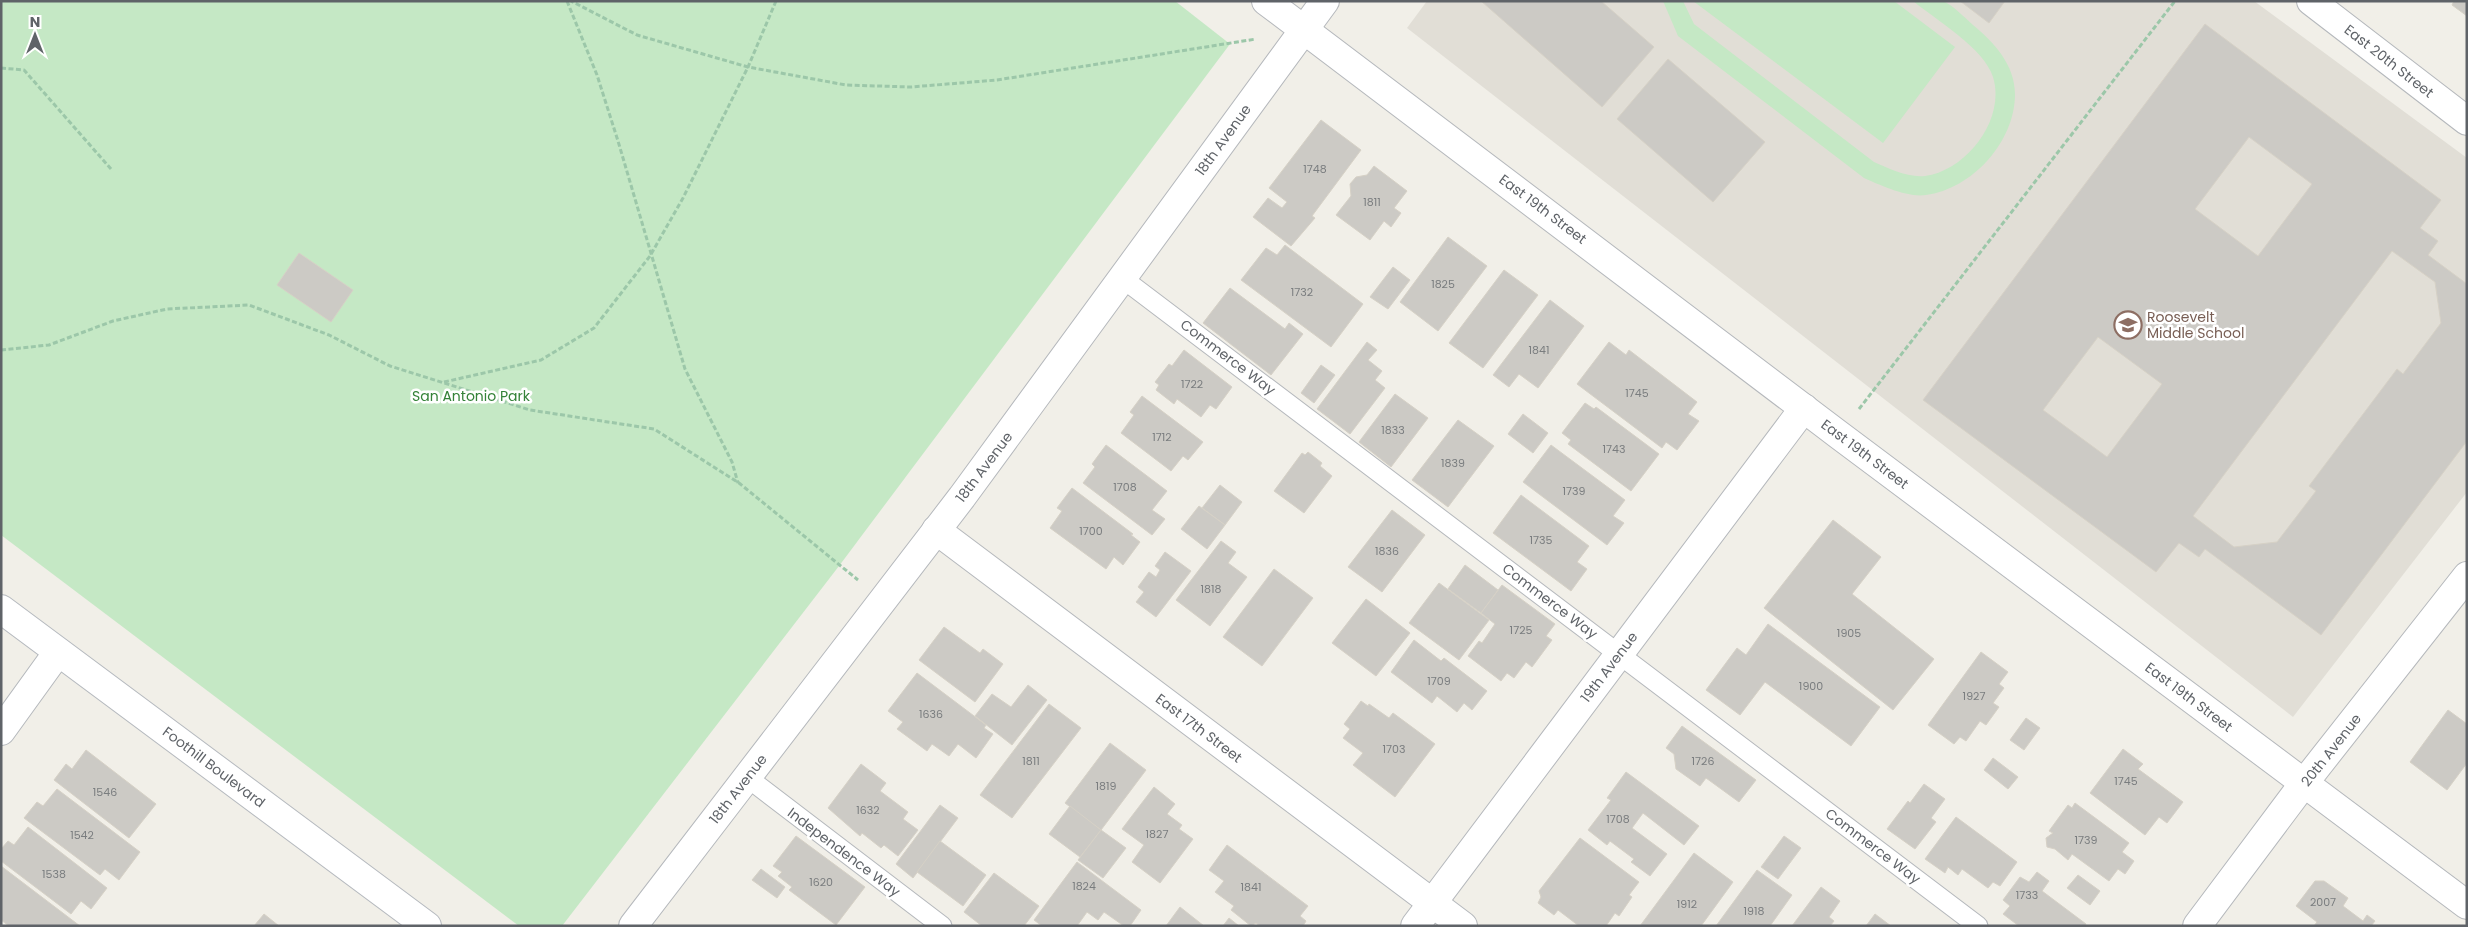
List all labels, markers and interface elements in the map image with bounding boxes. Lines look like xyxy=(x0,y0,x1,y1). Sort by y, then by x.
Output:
north arrow xyxy=(10,10,60,60)
text: N xyxy=(30,12,40,32)
street label: East 20th Street xyxy=(2340,20,2438,102)
street label: 18th Avenue xyxy=(1190,100,1256,180)
house number: 1748 xyxy=(1303,161,1327,177)
street label: East 19th Street xyxy=(1495,169,1591,249)
house number: 1811 xyxy=(1363,194,1381,210)
house number: 1825 xyxy=(1431,276,1455,292)
house number: 1732 xyxy=(1291,284,1313,300)
place label: Roosevelt Middle School xyxy=(2147,307,2244,343)
school or university icon: Roosevelt Middle School xyxy=(2113,310,2143,340)
street label: Commerce Way xyxy=(1176,315,1280,399)
house number: 1841 xyxy=(1529,342,1549,358)
house number: 1722 xyxy=(1181,376,1203,392)
house number: 1745 xyxy=(1625,385,1649,401)
park label: San Antonio Park xyxy=(412,386,531,406)
street label: East 19th Street xyxy=(1817,414,1913,494)
house number: 1833 xyxy=(1381,422,1405,438)
street label: 18th Avenue xyxy=(951,427,1017,506)
house number: 1712 xyxy=(1152,429,1172,445)
house number: 1743 xyxy=(1603,441,1625,457)
house number: 1839 xyxy=(1441,455,1465,471)
house number: 1708 xyxy=(1113,479,1137,495)
house number: 1739 xyxy=(1563,483,1586,499)
house number: 1700 xyxy=(1079,523,1103,539)
house number: 1735 xyxy=(1530,532,1553,548)
house number: 1836 xyxy=(1375,543,1399,559)
street label: Commerce Way xyxy=(1498,559,1602,643)
house number: 1818 xyxy=(1201,581,1222,597)
house number: 1725 xyxy=(1510,622,1532,638)
house number: 1905 xyxy=(1837,625,1861,641)
street label: 19th Avenue xyxy=(1576,627,1642,706)
street label: East 19th Street xyxy=(2141,657,2237,737)
house number: 1709 xyxy=(1427,673,1451,689)
house number: 1900 xyxy=(1799,678,1823,694)
house number: 1927 xyxy=(1963,688,1985,704)
street label: East 17th Street xyxy=(1152,689,1246,767)
house number: 1636 xyxy=(919,706,943,722)
street label: 20th Avenue xyxy=(2296,709,2366,791)
street label: Foothill Boulevard xyxy=(159,722,269,812)
house number: 1703 xyxy=(1383,741,1405,757)
street label: 18th Avenue xyxy=(704,750,772,828)
house number: 1811 xyxy=(1022,753,1040,769)
house number: 1726 xyxy=(1692,753,1714,769)
house number: 1745 xyxy=(2114,773,2138,789)
house number: 1819 xyxy=(1096,778,1117,794)
house number: 1546 xyxy=(93,784,117,800)
house number: 1632 xyxy=(856,802,880,818)
street label: Independence Way xyxy=(783,803,905,901)
street label: Commerce Way xyxy=(1821,804,1925,888)
house number: 1708 xyxy=(1606,811,1630,827)
house number: 1827 xyxy=(1146,826,1168,842)
house number: 1542 xyxy=(70,827,94,843)
house number: 1739 xyxy=(2075,832,2098,848)
house number: 1538 xyxy=(42,866,66,882)
house number: 1620 xyxy=(809,874,833,890)
house number: 1824 xyxy=(1072,878,1096,894)
house number: 1841 xyxy=(1241,879,1261,895)
house number: 1733 xyxy=(2016,887,2038,903)
house number: 2007 xyxy=(2310,894,2336,910)
house number: 1912 xyxy=(1677,896,1697,912)
house number: 1918 xyxy=(1744,903,1765,919)

